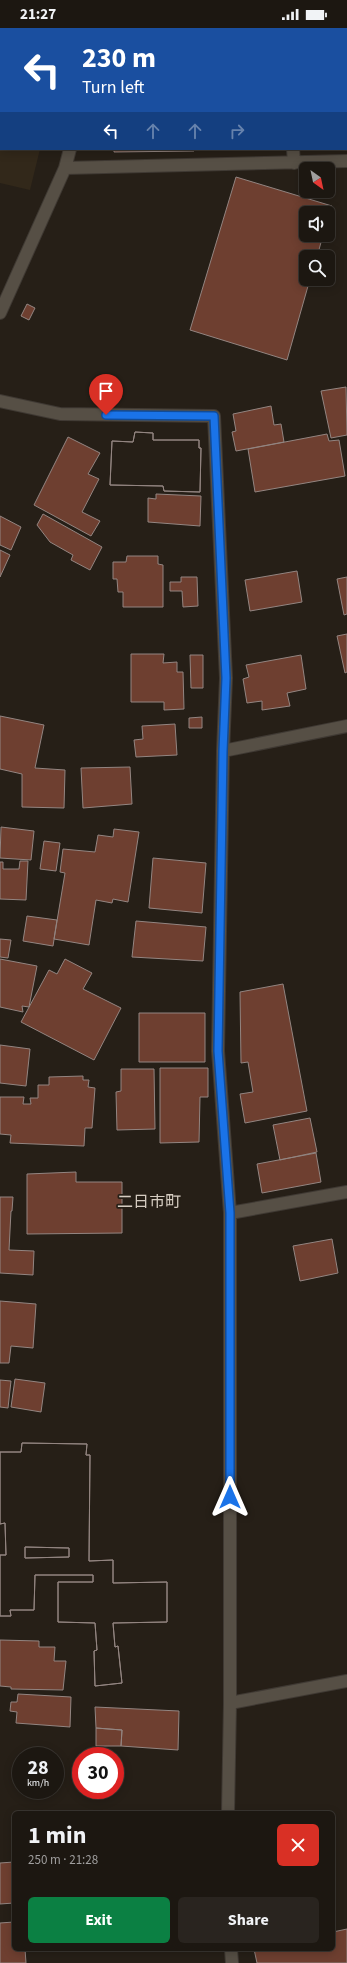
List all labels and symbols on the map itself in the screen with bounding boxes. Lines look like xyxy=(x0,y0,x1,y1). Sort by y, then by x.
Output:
north arrow xyxy=(299,162,335,198)
pin xyxy=(89,374,123,415)
district label: 二日市町 xyxy=(117,1191,181,1213)
position arrow xyxy=(209,1476,251,1518)
speed limit sign: 30 xyxy=(72,1747,124,1799)

